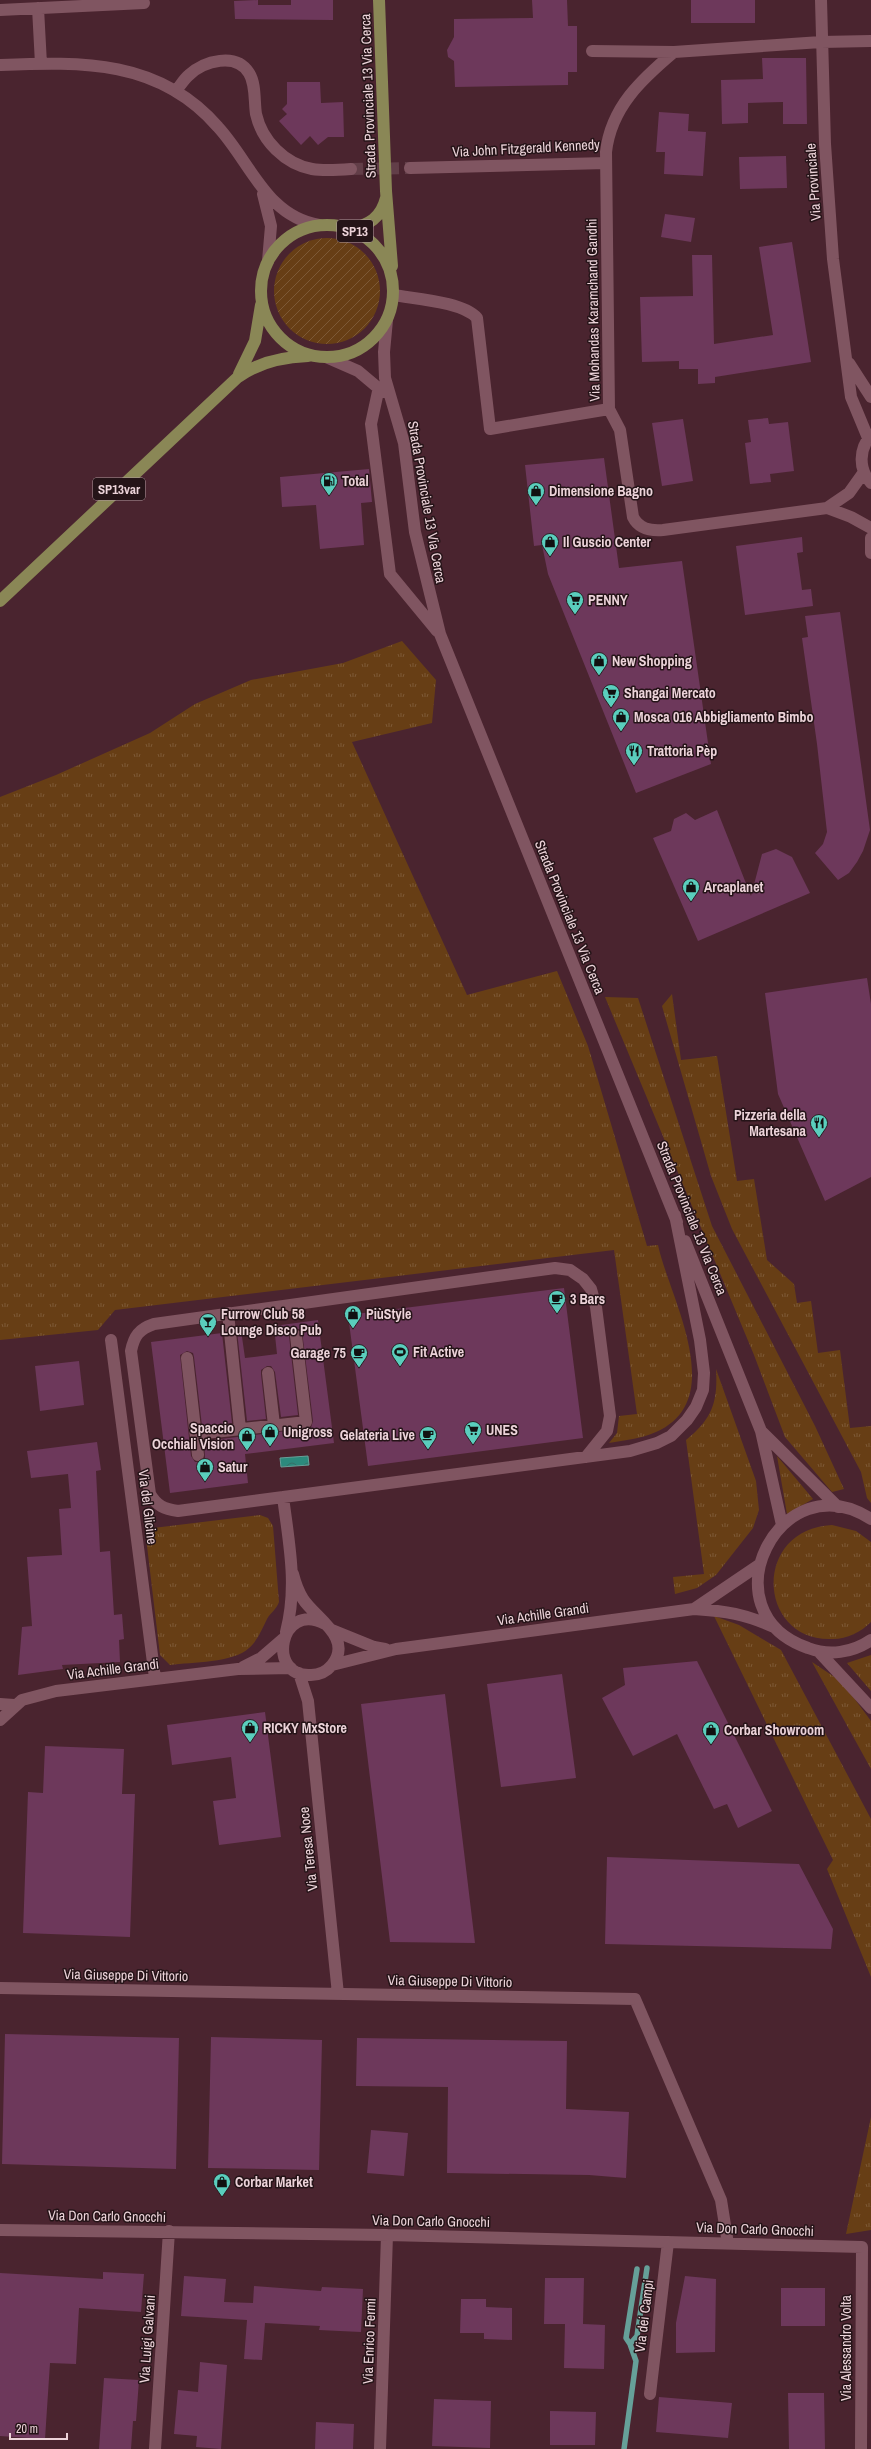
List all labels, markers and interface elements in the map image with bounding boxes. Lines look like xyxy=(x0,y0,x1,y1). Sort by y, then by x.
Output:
street label: Strada Provinciale 13 Via Cerca xyxy=(356,13,380,178)
street label: Via John Fitzgerald Kennedy xyxy=(452,135,601,161)
street label: Via Provinciale xyxy=(801,143,825,221)
street label: Via Mohandas Karamchand Gandhi xyxy=(582,218,604,402)
road number: SP13 xyxy=(337,220,373,242)
street label: Strada Provinciale 13 Via Cerca xyxy=(404,419,450,585)
fuel station icon: Total xyxy=(319,471,339,496)
place label: Total xyxy=(342,472,369,490)
road number: SP13var xyxy=(93,478,145,500)
shop icon: Dimensione Bagno xyxy=(526,481,546,506)
place label: Dimensione Bagno xyxy=(549,482,653,500)
shop icon: Il Guscio Center xyxy=(540,532,560,557)
place label: Il Guscio Center xyxy=(563,533,652,551)
supermarket icon: PENNY xyxy=(565,590,585,615)
place label: PENNY xyxy=(588,591,628,609)
shop icon: New Shopping xyxy=(589,651,609,676)
place label: New Shopping xyxy=(612,652,692,670)
supermarket icon: Shangai Mercato xyxy=(601,683,621,708)
place label: Shangai Mercato xyxy=(624,684,716,702)
shop icon: Mosca 016 Abbigliamento Bimbo xyxy=(611,707,631,732)
place label: Mosca 016 Abbigliamento Bimbo xyxy=(634,708,813,726)
restaurant icon: Trattoria Pèp xyxy=(624,741,644,766)
place label: Trattoria Pèp xyxy=(647,742,717,760)
street label: Strada Provinciale 13 Via Cerca xyxy=(531,837,609,997)
shop icon: Arcaplanet xyxy=(681,877,701,902)
place label: Arcaplanet xyxy=(704,878,764,896)
place label: Pizzeria della Martesana xyxy=(734,1106,807,1140)
restaurant icon: Pizzeria della Martesana xyxy=(809,1113,829,1138)
street label: Strada Provinciale 13 Via Cerca xyxy=(653,1138,731,1298)
cafe icon: 3 Bars xyxy=(547,1289,567,1314)
place label: 3 Bars xyxy=(570,1290,605,1308)
shop icon: PiùStyle xyxy=(343,1304,363,1329)
place label: Furrow Club 58 Lounge Disco Pub xyxy=(221,1305,322,1339)
place label: PiùStyle xyxy=(366,1305,411,1323)
bar icon: Furrow Club 58 Lounge Disco Pub xyxy=(198,1312,218,1337)
sports icon: Fit Active xyxy=(390,1342,410,1367)
cafe icon: Garage 75 xyxy=(349,1343,369,1368)
place label: Fit Active xyxy=(413,1343,464,1361)
place label: Garage 75 xyxy=(290,1344,347,1362)
place label: Spaccio Occhiali Vision xyxy=(152,1419,234,1453)
supermarket icon: UNES xyxy=(463,1420,483,1445)
place label: UNES xyxy=(486,1421,518,1439)
shop icon: Unigross xyxy=(260,1422,280,1447)
place label: Unigross xyxy=(283,1423,333,1441)
cafe icon: Gelateria Live xyxy=(418,1425,438,1450)
shop icon: Spaccio Occhiali Vision xyxy=(237,1426,257,1451)
place label: Gelateria Live xyxy=(340,1426,415,1444)
shop icon: Satur xyxy=(195,1457,215,1482)
place label: Satur xyxy=(218,1458,248,1476)
street label: Via del Glicine xyxy=(134,1469,162,1545)
street label: Via Achille Grandi xyxy=(496,1599,590,1629)
street label: Via Achille Grandi xyxy=(66,1654,160,1684)
shop icon: RICKY MxStore xyxy=(240,1718,260,1743)
place label: RICKY MxStore xyxy=(263,1719,347,1737)
shop icon: Corbar Showroom xyxy=(701,1720,721,1745)
place label: Corbar Showroom xyxy=(724,1721,824,1739)
street label: Via Teresa Noce xyxy=(295,1806,321,1892)
street label: Via Giuseppe Di Vittorio xyxy=(64,1965,188,1985)
street label: Via Giuseppe Di Vittorio xyxy=(388,1971,512,1991)
shop icon: Corbar Market xyxy=(212,2172,232,2197)
place label: Corbar Market xyxy=(235,2173,313,2191)
street label: Via Don Carlo Gnocchi xyxy=(48,2206,166,2226)
street label: Via Don Carlo Gnocchi xyxy=(372,2211,490,2231)
street label: Via Don Carlo Gnocchi xyxy=(696,2218,814,2240)
street label: Via dei Campi xyxy=(631,2279,657,2353)
street label: Via Luigi Galvani xyxy=(135,2294,159,2384)
street label: Via Alessandro Volta xyxy=(837,2295,855,2401)
street label: Via Enrico Fermi xyxy=(359,2298,379,2384)
scale bar xyxy=(10,2415,67,2441)
text: 20 m xyxy=(16,2421,38,2437)

